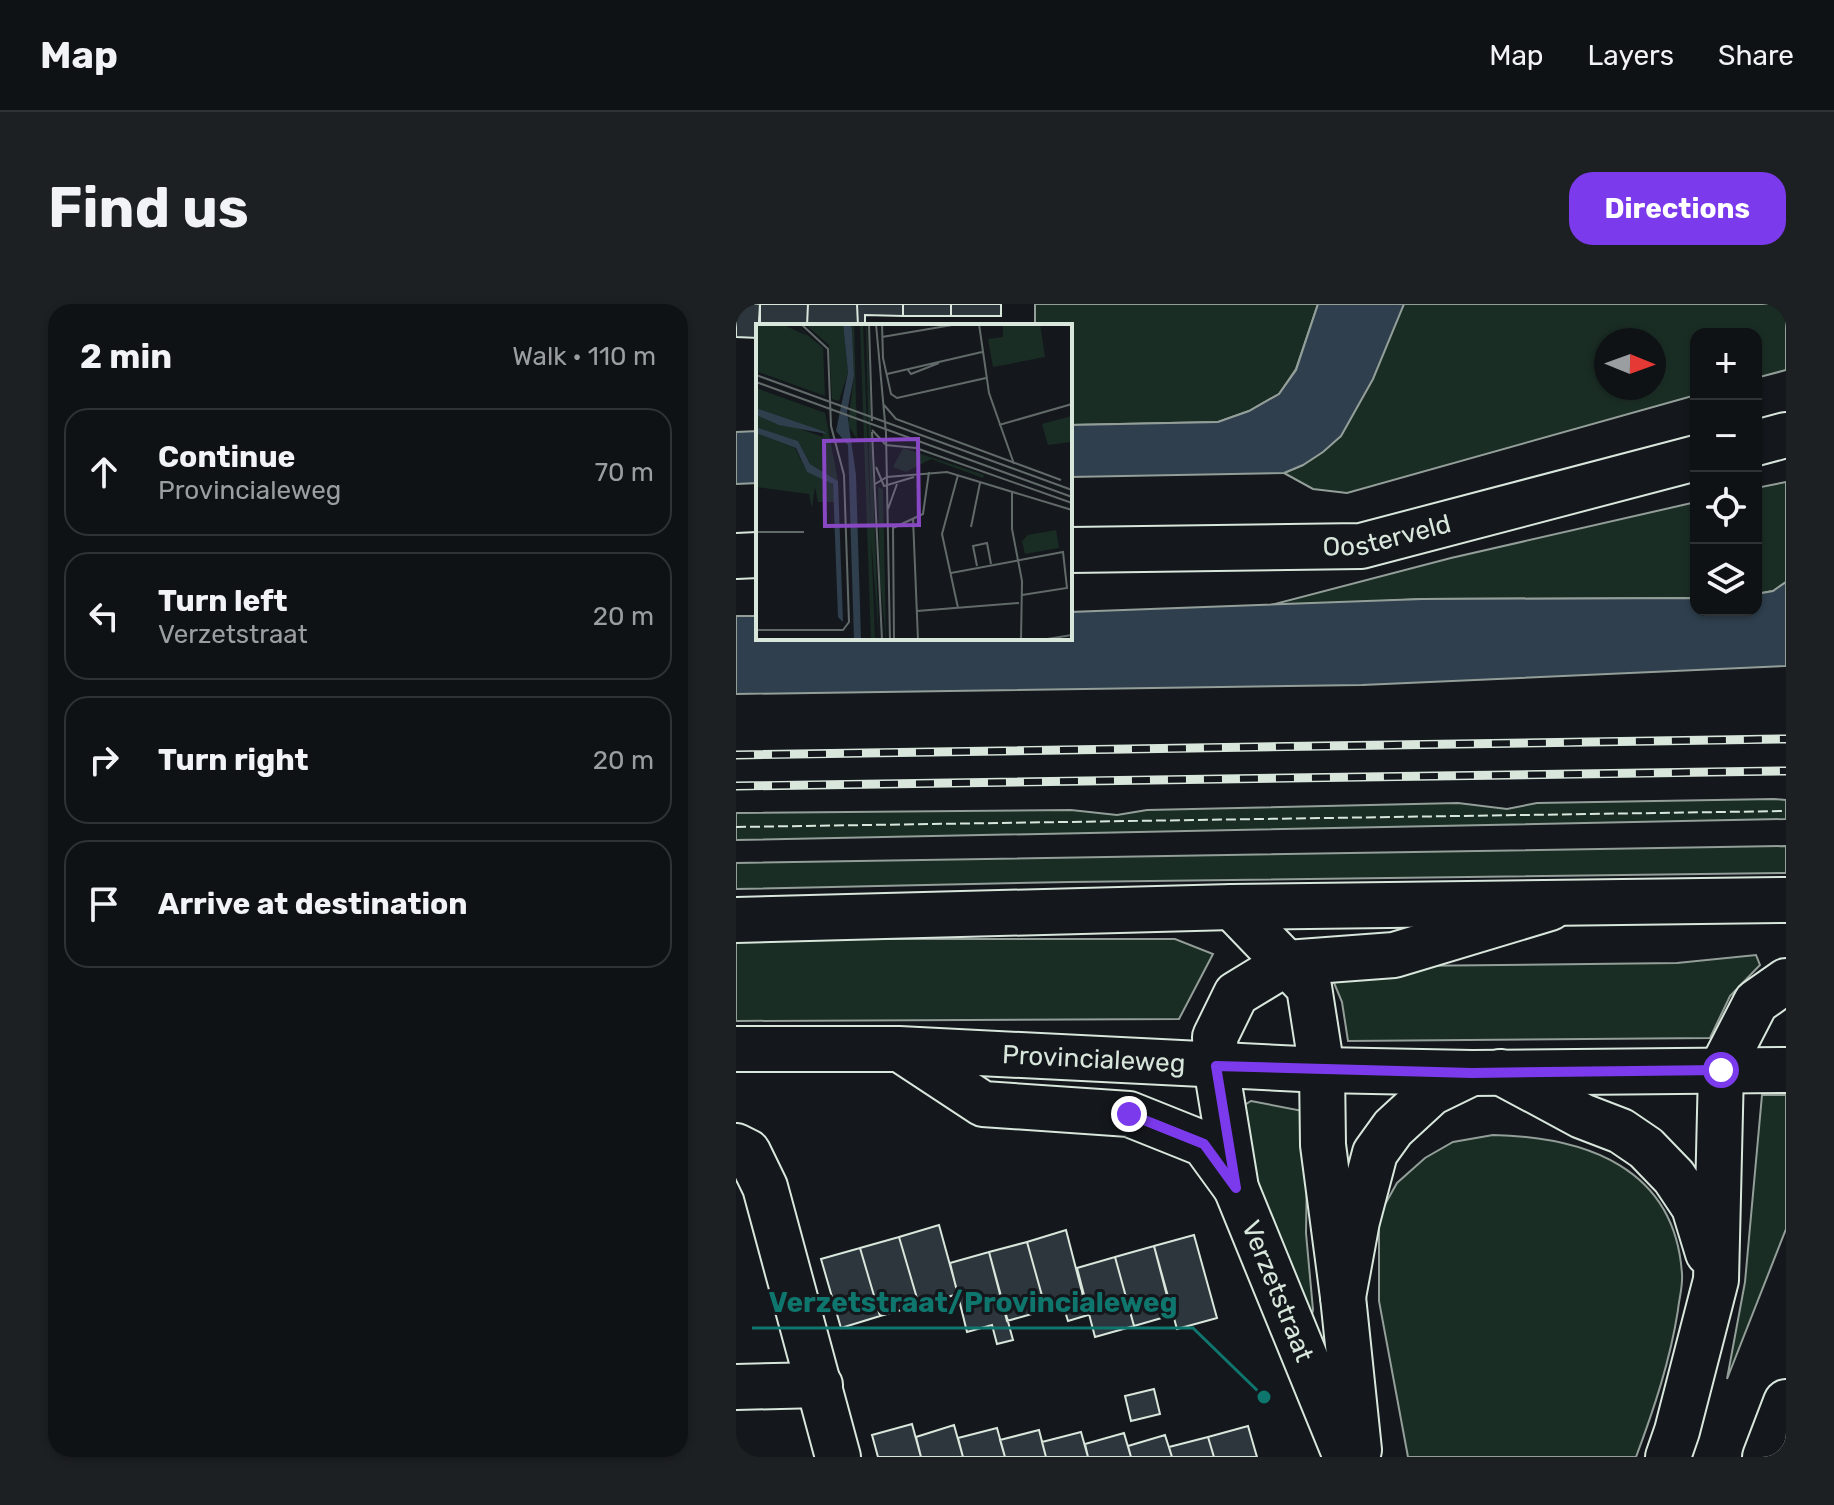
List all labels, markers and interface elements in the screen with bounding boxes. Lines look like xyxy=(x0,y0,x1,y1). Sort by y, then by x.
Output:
text: Map xyxy=(40,32,118,78)
text: Map xyxy=(1489,39,1544,72)
text: Layers xyxy=(1588,39,1674,72)
text: Share xyxy=(1718,39,1794,72)
button: Directions xyxy=(1569,172,1786,245)
text: Find us xyxy=(48,175,249,241)
inset map xyxy=(756,324,1072,640)
north arrow xyxy=(1594,328,1666,400)
map controls xyxy=(1690,328,1762,616)
button: + xyxy=(1690,328,1762,400)
text: 2 min xyxy=(80,336,172,377)
text: Walk · 110 m xyxy=(512,341,656,372)
button: − xyxy=(1690,400,1762,472)
text: Continue xyxy=(158,439,295,475)
icon: ahead xyxy=(82,450,126,494)
text: 70 m xyxy=(595,457,654,488)
button: locate xyxy=(1690,472,1762,544)
text: Provincialeweg xyxy=(158,475,341,506)
street label: Oosterveld xyxy=(1322,508,1454,563)
button: layers xyxy=(1690,544,1762,616)
text: Turn left xyxy=(158,583,288,619)
icon: left xyxy=(82,594,126,638)
text: 20 m xyxy=(593,601,654,632)
text: Verzetstraat xyxy=(158,619,308,650)
icon: right xyxy=(82,738,126,782)
text: Turn right xyxy=(158,742,309,778)
text: 20 m xyxy=(593,745,654,776)
icon: arrive xyxy=(82,882,126,926)
text: Arrive at destination xyxy=(158,886,468,922)
street label: Provincialeweg xyxy=(1001,1039,1186,1079)
route start xyxy=(1703,1052,1739,1088)
route end xyxy=(1111,1096,1147,1132)
street label: Verzetstraat xyxy=(1235,1216,1320,1366)
callout: Verzetstraat/Provincialeweg xyxy=(752,1276,1193,1328)
text: Verzetstraat/Provincialeweg xyxy=(769,1286,1177,1319)

